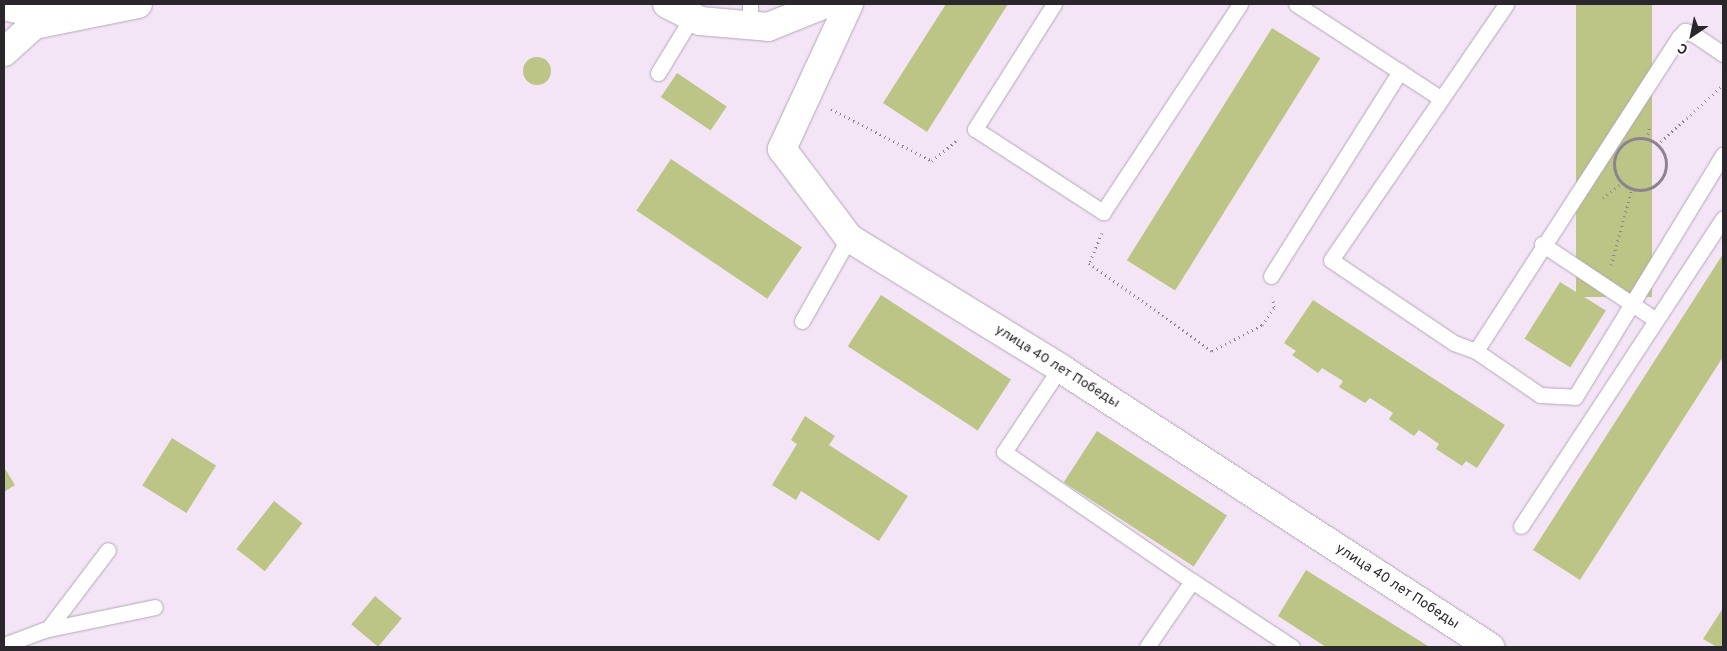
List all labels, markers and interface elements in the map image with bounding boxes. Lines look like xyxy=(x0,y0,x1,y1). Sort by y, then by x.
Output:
north arrow xyxy=(1667,10,1717,60)
text: С xyxy=(1675,38,1692,57)
street label: улица 40 лет Победы xyxy=(992,322,1122,412)
street label: улица 40 лет Победы xyxy=(1332,541,1462,633)

